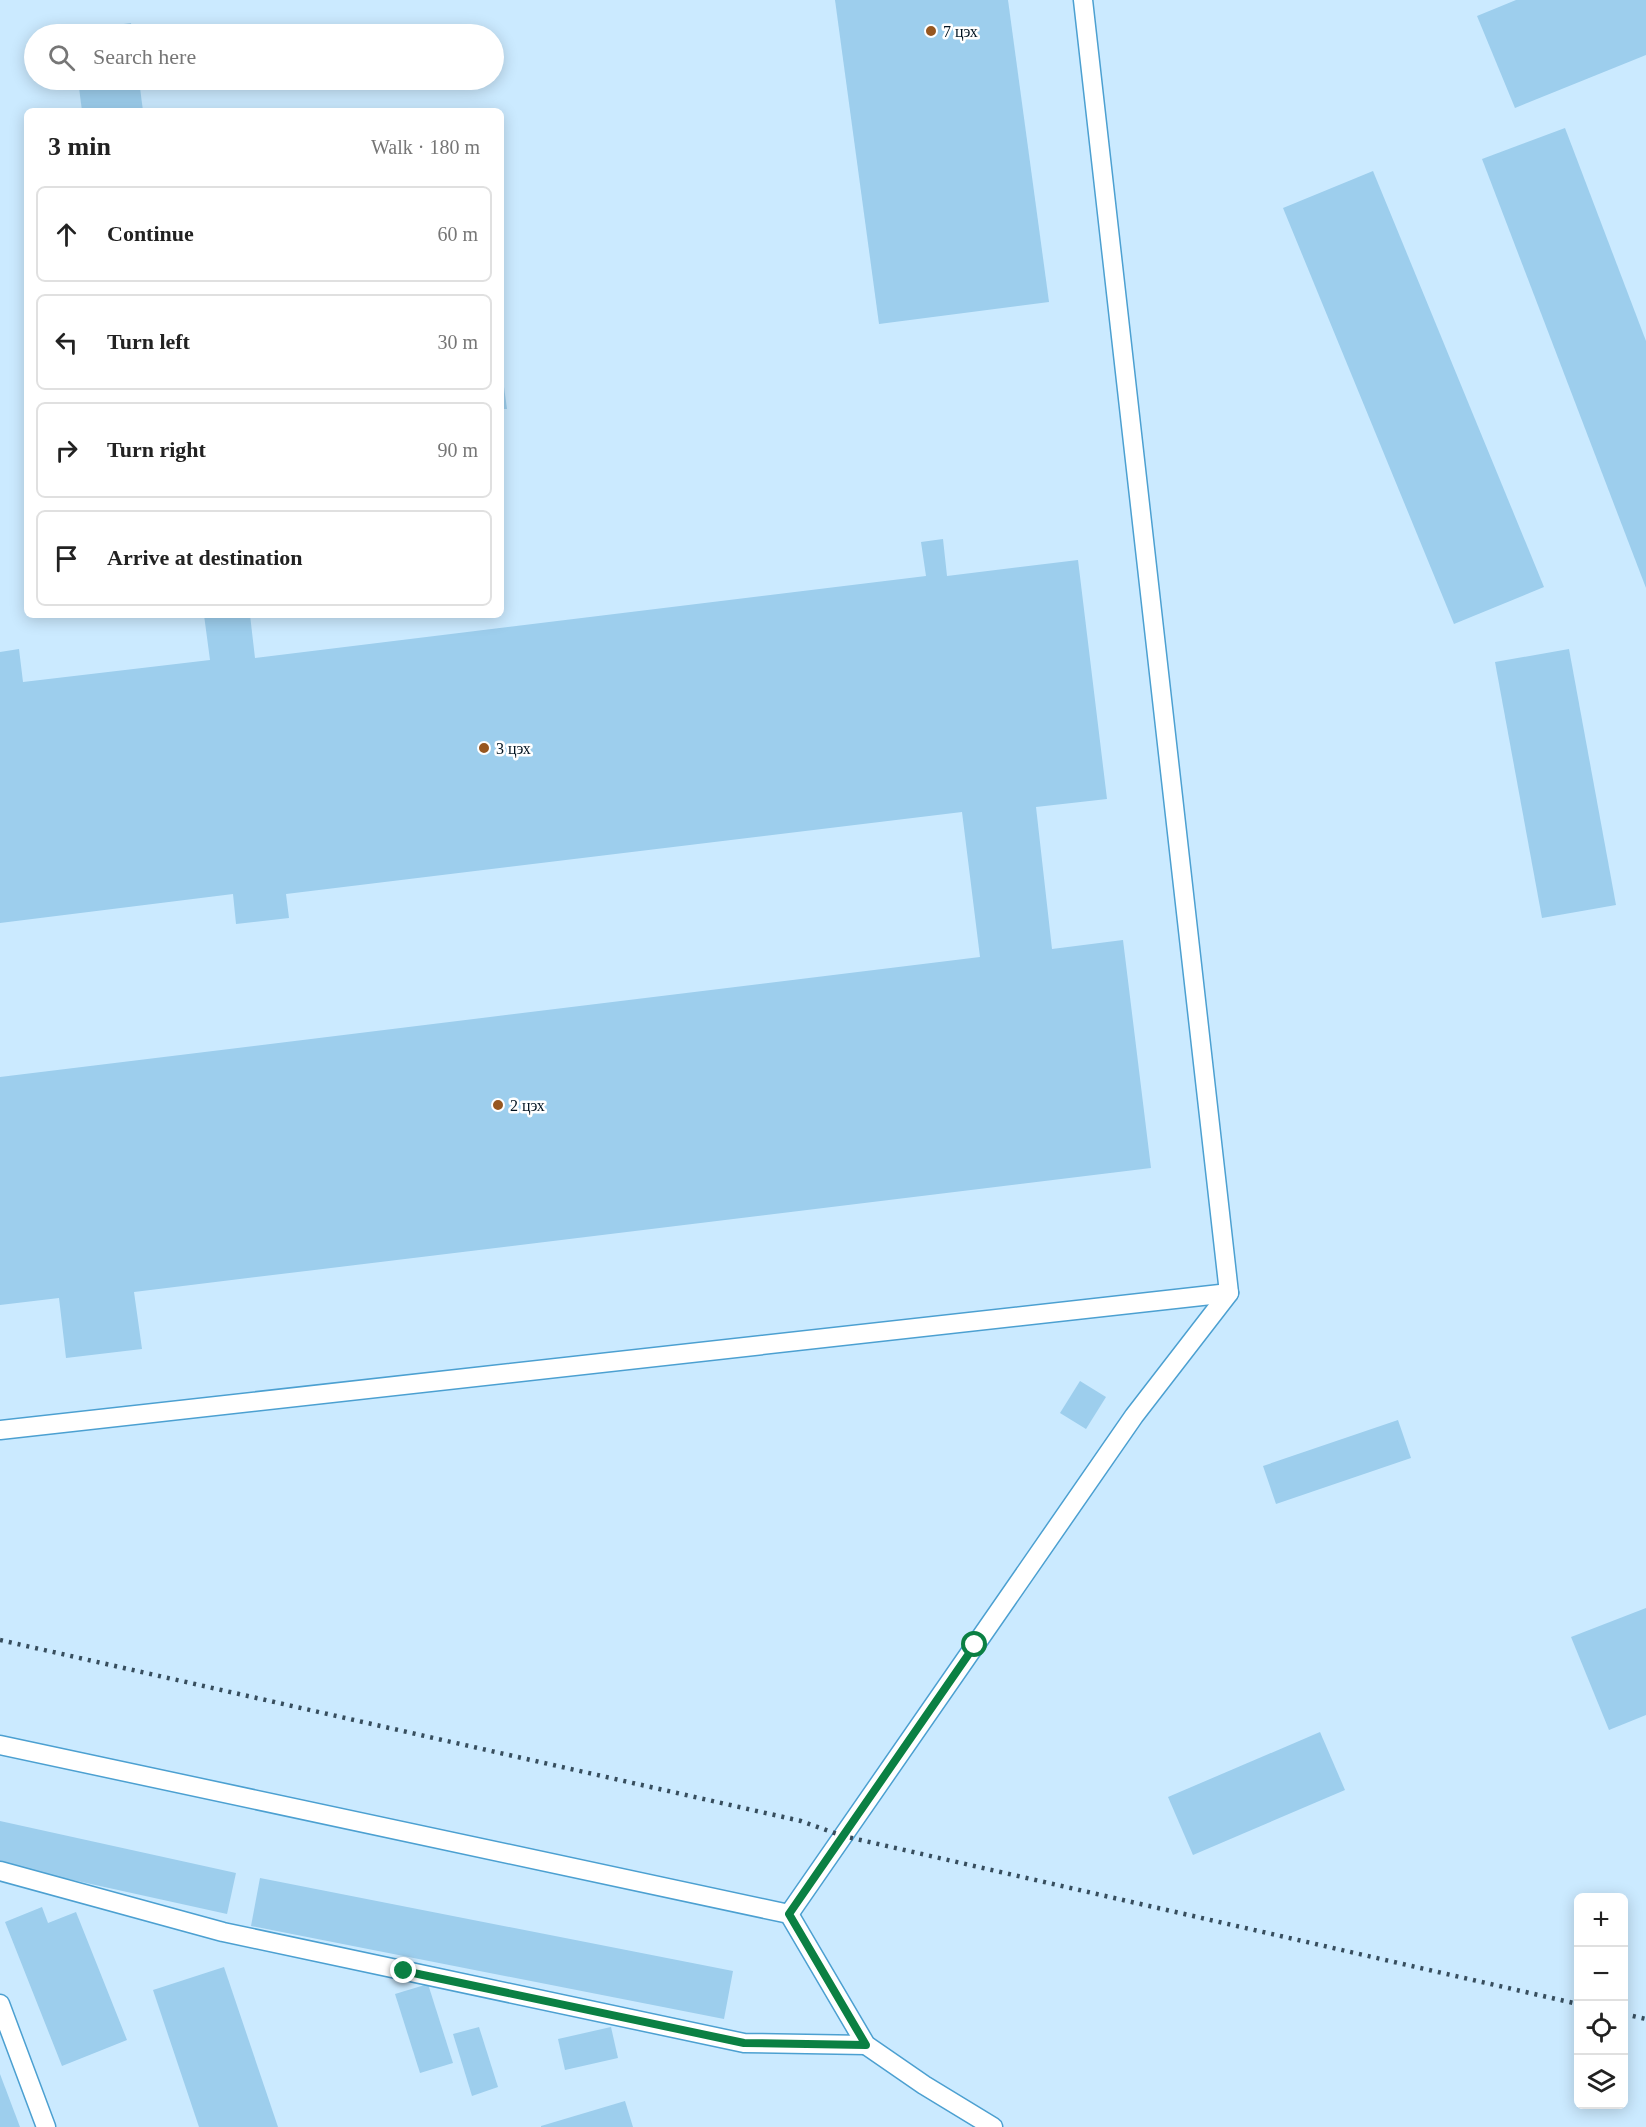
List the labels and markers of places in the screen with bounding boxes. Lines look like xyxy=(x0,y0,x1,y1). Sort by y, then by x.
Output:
place label: 7 цэх xyxy=(943,23,978,41)
marker: 7 цэх xyxy=(924,24,938,38)
place label: 3 цэх xyxy=(496,740,531,758)
marker: 3 цэх xyxy=(477,741,491,755)
place label: 2 цэх xyxy=(510,1097,545,1115)
marker: 2 цэх xyxy=(491,1098,505,1112)

